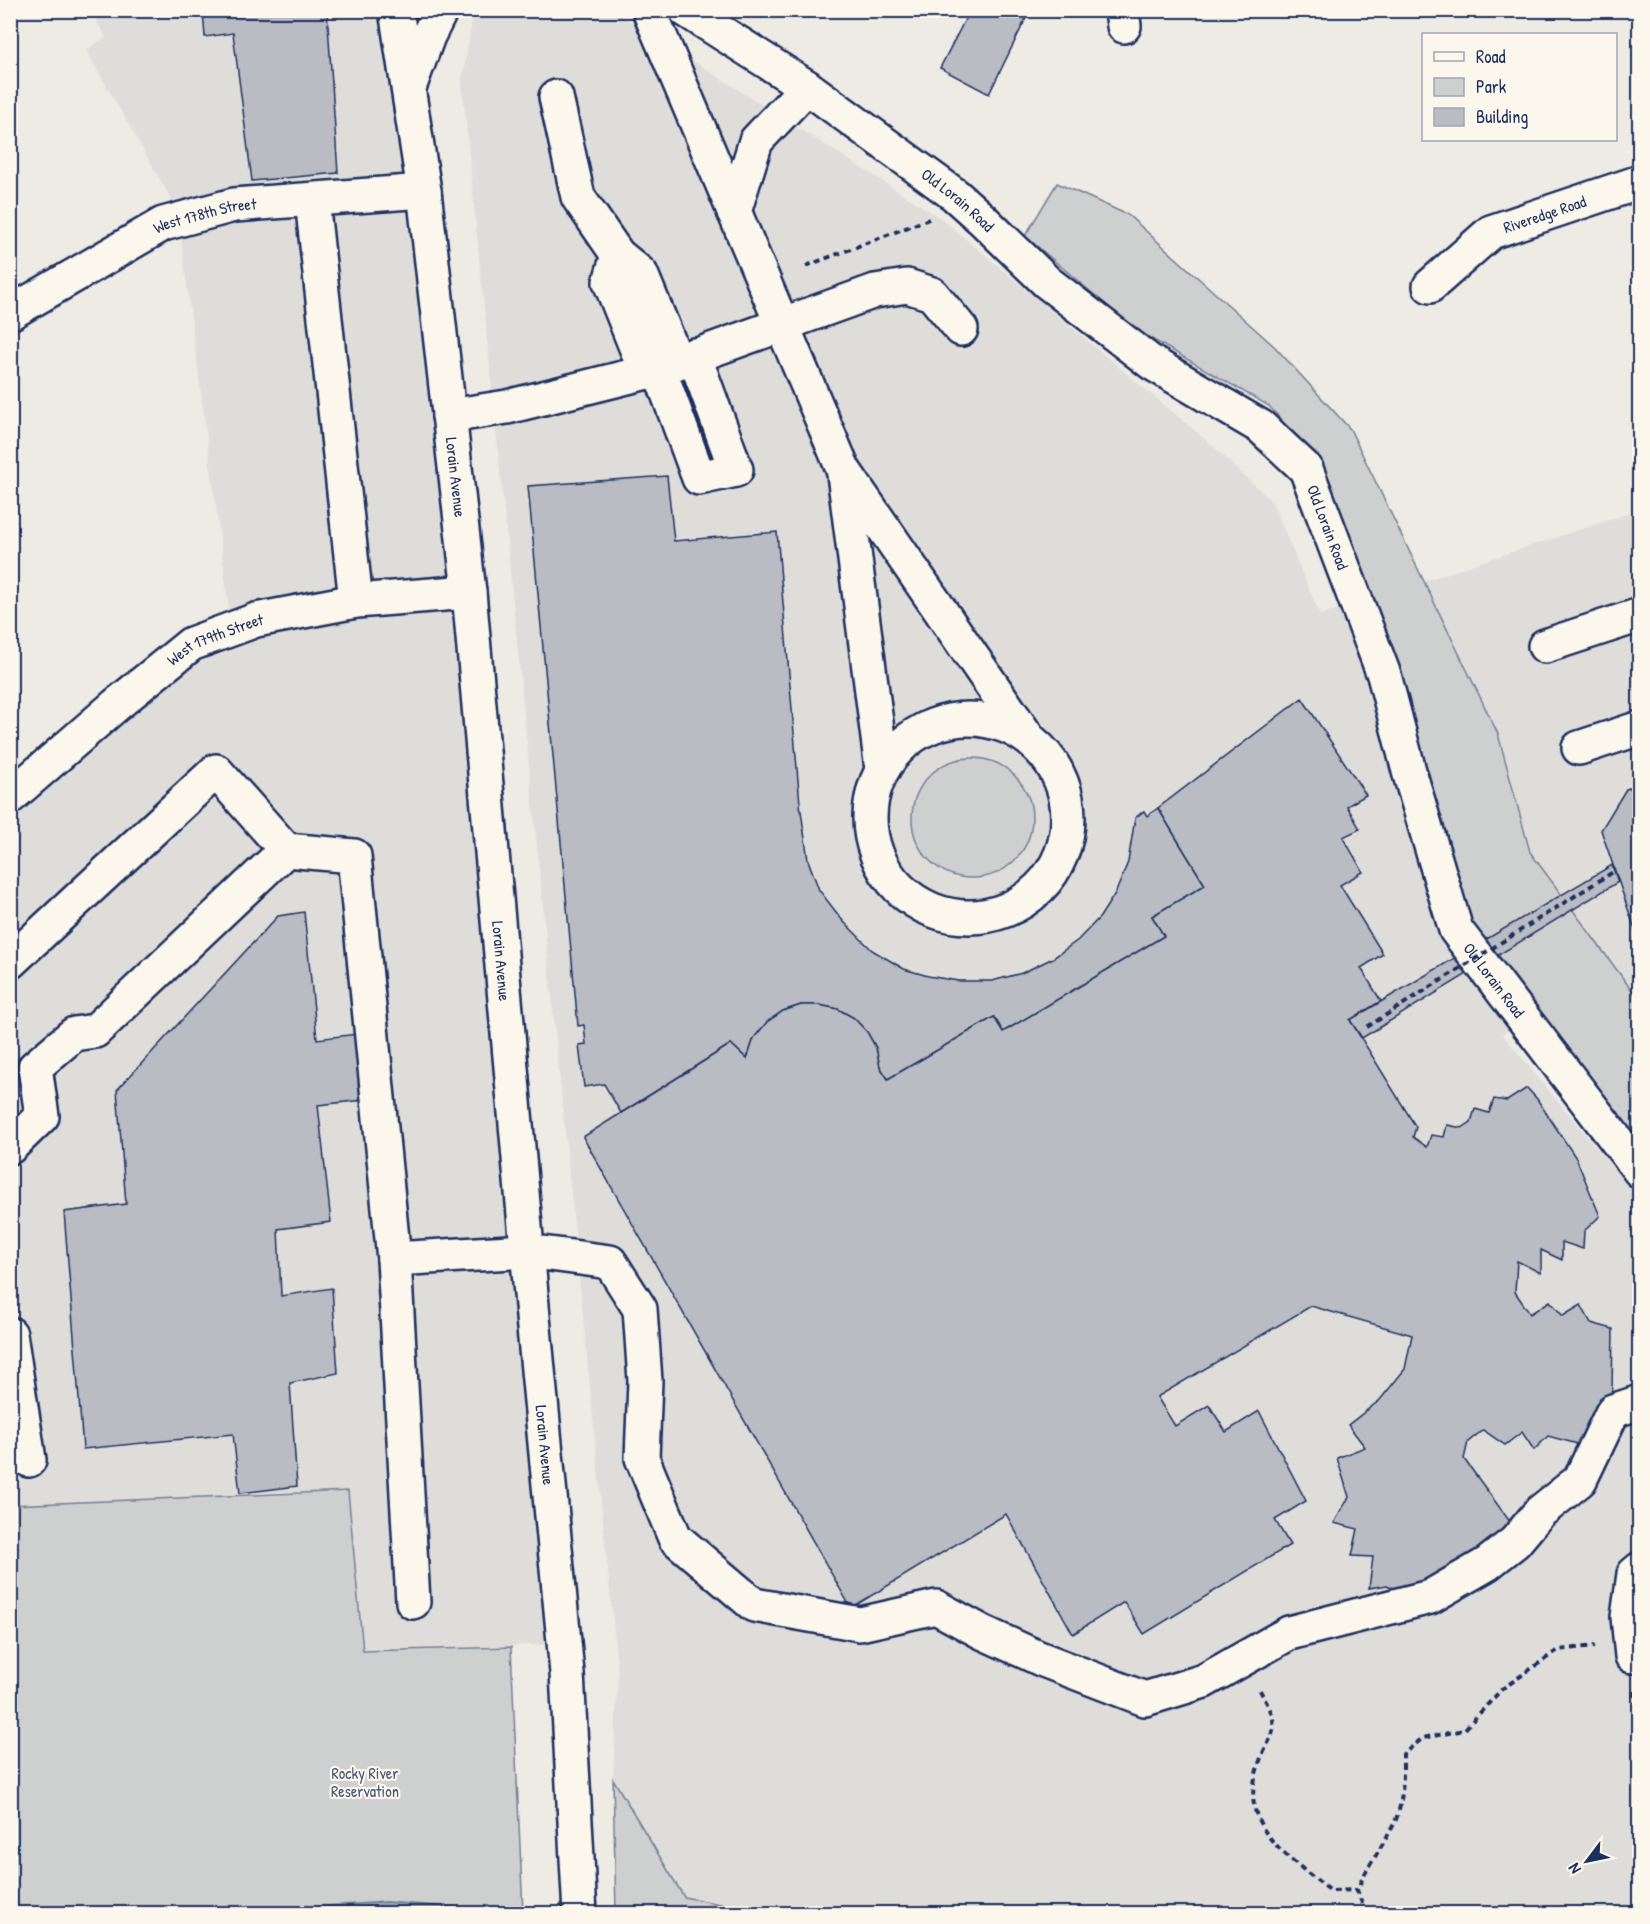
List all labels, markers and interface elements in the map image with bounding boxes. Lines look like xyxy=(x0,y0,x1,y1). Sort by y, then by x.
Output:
legend xyxy=(1422,33,1617,141)
text: Road xyxy=(1476,44,1506,69)
text: Park xyxy=(1476,74,1507,99)
text: Building xyxy=(1476,104,1528,129)
street label: Old Lorain Road xyxy=(917,163,999,236)
street label: Riveredge Road xyxy=(1500,190,1589,238)
street label: West 178th Street xyxy=(149,192,257,238)
street label: Lorain Avenue xyxy=(441,436,472,519)
street label: Old Lorain Road xyxy=(1302,482,1354,573)
street label: West 179th Street xyxy=(162,608,265,670)
street label: Lorain Avenue xyxy=(487,920,516,1002)
street label: Old Lorain Road xyxy=(1458,938,1530,1022)
street label: Lorain Avenue xyxy=(530,1404,560,1486)
park label: Rocky River Reservation xyxy=(331,1762,399,1802)
north arrow xyxy=(1557,1831,1617,1891)
text: N xyxy=(1562,1859,1586,1878)

